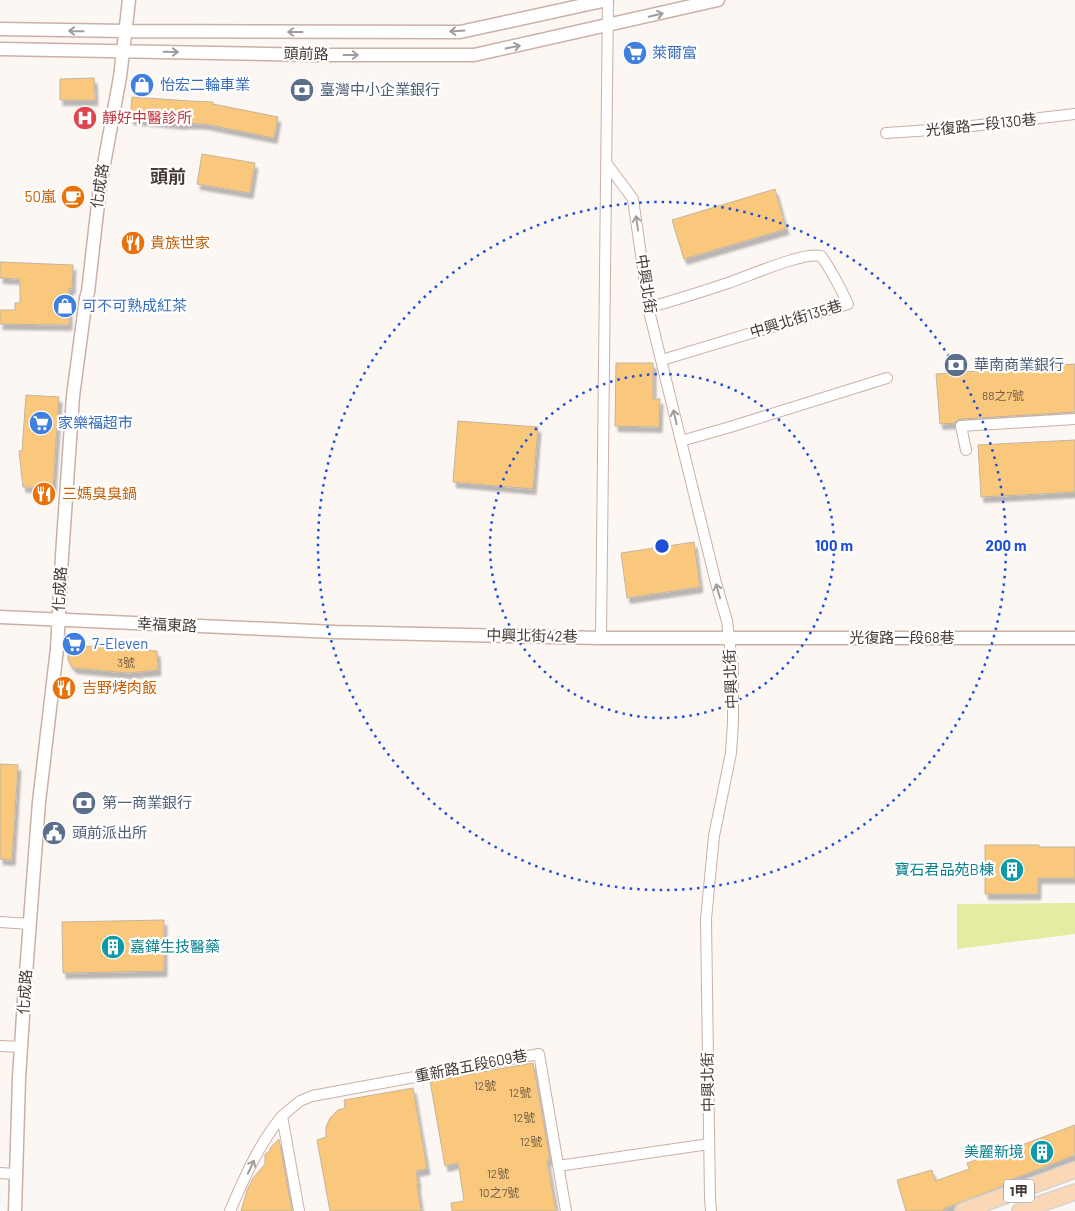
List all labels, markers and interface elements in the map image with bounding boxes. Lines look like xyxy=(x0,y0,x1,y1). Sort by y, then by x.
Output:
one-way arrow xyxy=(647,10,663,19)
one-way arrow xyxy=(68,26,84,36)
one-way arrow xyxy=(287,27,303,37)
one-way arrow xyxy=(449,27,465,36)
supermarket icon: 萊爾富 xyxy=(622,40,648,66)
one-way arrow xyxy=(504,42,520,51)
place label: 萊爾富 xyxy=(652,43,697,61)
street label: 頭前路 xyxy=(283,44,329,62)
one-way arrow xyxy=(162,47,179,57)
one-way arrow xyxy=(342,50,359,60)
shop icon: 怡宏二輪車業 xyxy=(129,72,155,98)
place label: 怡宏二輪車業 xyxy=(160,75,250,93)
bank icon: 臺灣中小企業銀行 xyxy=(289,77,315,103)
place label: 臺灣中小企業銀行 xyxy=(320,80,440,98)
hospital icon: 靜好中醫診所 xyxy=(72,105,98,131)
place label: 靜好中醫診所 xyxy=(102,108,192,126)
street label: 光復路一段130巷 xyxy=(925,109,1037,139)
street label: 化成路 xyxy=(87,162,111,209)
district label: 頭前 xyxy=(150,165,186,187)
cafe icon: 50嵐 xyxy=(60,184,86,210)
place label: 50嵐 xyxy=(25,187,56,205)
one-way arrow xyxy=(632,216,642,232)
restaurant icon: 貴族世家 xyxy=(120,230,146,256)
place label: 貴族世家 xyxy=(150,233,210,251)
street label: 中興北街 xyxy=(633,253,661,315)
shop icon: 可不可熟成紅茶 xyxy=(52,293,78,319)
street label: 中興北街135巷 xyxy=(747,295,844,341)
place label: 可不可熟成紅茶 xyxy=(82,296,187,314)
bank icon: 華南商業銀行 xyxy=(943,352,969,378)
place label: 華南商業銀行 xyxy=(974,355,1064,373)
house number: 88之7號 xyxy=(982,388,1024,402)
one-way arrow xyxy=(670,409,680,425)
supermarket icon: 家樂福超市 xyxy=(28,410,54,436)
place label: 家樂福超市 xyxy=(58,413,133,431)
restaurant icon: 三媽臭臭鍋 xyxy=(31,481,57,507)
place label: 三媽臭臭鍋 xyxy=(62,484,137,502)
text: 100 m xyxy=(815,536,853,554)
text: 200 m xyxy=(985,536,1027,554)
centre of rings xyxy=(653,537,671,555)
street label: 化成路 xyxy=(49,566,69,612)
one-way arrow xyxy=(713,584,723,600)
street label: 幸福東路 xyxy=(137,613,197,635)
street label: 中興北街42巷 xyxy=(486,625,578,645)
street label: 光復路一段68巷 xyxy=(849,628,955,646)
supermarket icon: 7-Eleven xyxy=(61,631,87,657)
place label: 7-Eleven xyxy=(92,634,148,652)
street label: 中興北街 xyxy=(719,649,741,709)
house number: 3號 xyxy=(117,655,135,669)
restaurant icon: 吉野烤肉飯 xyxy=(51,675,77,701)
place label: 吉野烤肉飯 xyxy=(82,678,157,696)
bank icon: 第一商業銀行 xyxy=(71,790,97,816)
place label: 第一商業銀行 xyxy=(102,793,192,811)
public building icon: 頭前派出所 xyxy=(41,820,67,846)
place label: 頭前派出所 xyxy=(72,823,147,841)
building icon: 寶石君品苑B棟 xyxy=(999,857,1025,883)
place label: 寶石君品苑B棟 xyxy=(895,860,994,878)
building icon: 嘉鏵生技醫藥 xyxy=(100,934,126,960)
place label: 嘉鏵生技醫藥 xyxy=(130,937,220,955)
street label: 化成路 xyxy=(13,969,35,1015)
street label: 重新路五段609巷 xyxy=(413,1045,528,1085)
street label: 中興北街 xyxy=(697,1052,717,1112)
house number: 12號 xyxy=(474,1078,496,1092)
house number: 12號 xyxy=(509,1085,531,1099)
house number: 12號 xyxy=(513,1110,535,1124)
house number: 12號 xyxy=(520,1134,542,1148)
building icon: 美麗新境 xyxy=(1029,1139,1055,1165)
place label: 美麗新境 xyxy=(964,1142,1024,1160)
one-way arrow xyxy=(246,1160,256,1175)
house number: 12號 xyxy=(487,1166,509,1180)
road number: 1甲 xyxy=(1004,1180,1034,1202)
house number: 10之7號 xyxy=(479,1185,519,1199)

